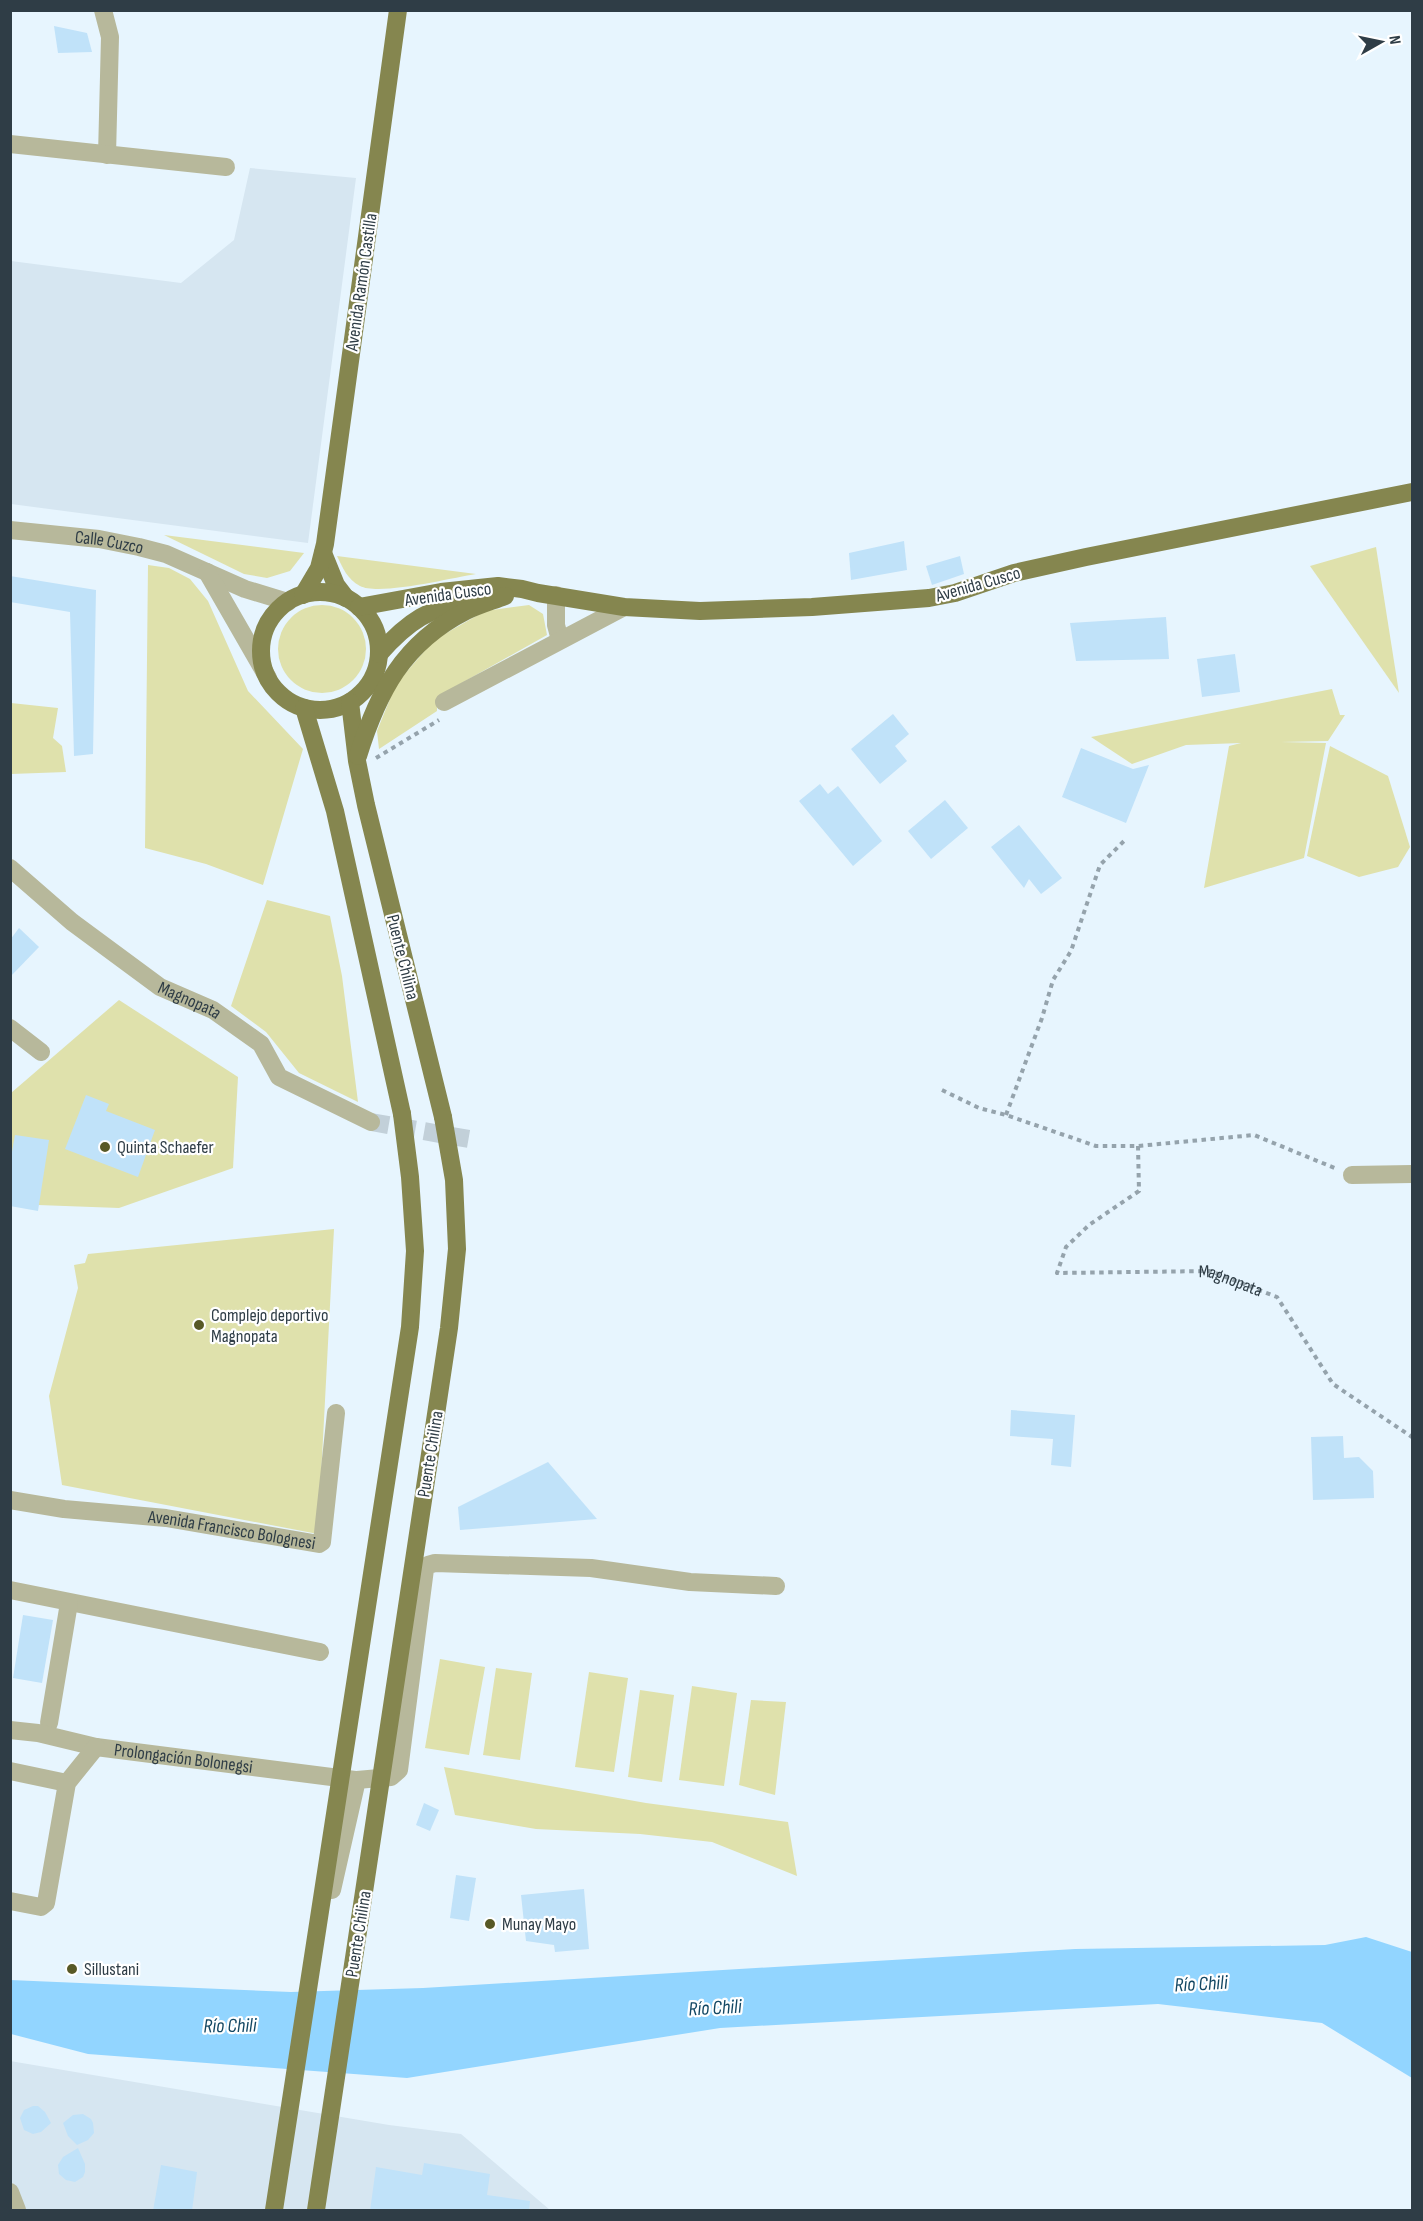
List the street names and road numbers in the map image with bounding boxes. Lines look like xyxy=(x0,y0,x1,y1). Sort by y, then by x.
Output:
street label: Avenida Ramón Castilla xyxy=(341,212,382,353)
street label: Calle Cuzco xyxy=(74,527,146,559)
street label: Avenida Cusco xyxy=(932,562,1023,607)
street label: Avenida Cusco xyxy=(402,578,493,611)
street label: Puente Chilina xyxy=(382,912,423,1002)
street label: Magnopata xyxy=(155,977,225,1024)
street label: Magnopata xyxy=(1199,1261,1265,1301)
street label: Puente Chilina xyxy=(413,1409,448,1499)
street label: Avenida Francisco Bolognesi xyxy=(146,1506,317,1554)
street label: Prolongación Bolonegsi xyxy=(113,1739,254,1778)
street label: Puente Chilina xyxy=(341,1889,376,1979)

